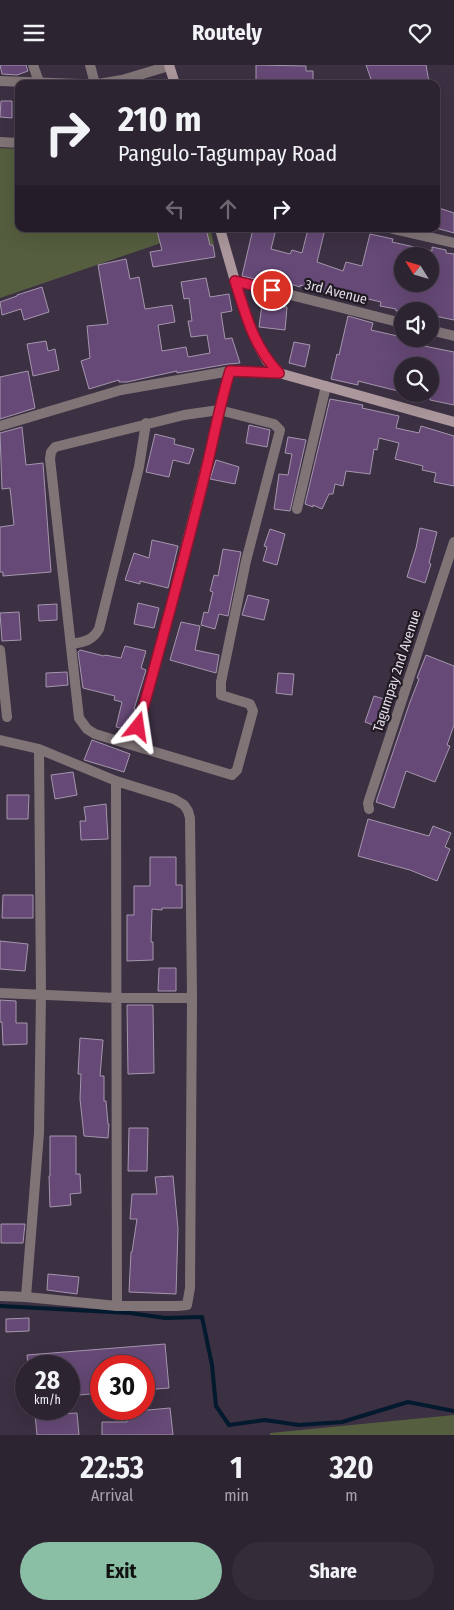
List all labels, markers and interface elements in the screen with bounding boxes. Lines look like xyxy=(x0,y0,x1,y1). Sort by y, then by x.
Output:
icon: menu xyxy=(20,19,48,47)
text: Routely xyxy=(192,19,262,46)
icon: heart xyxy=(406,19,434,47)
text: 210 m xyxy=(118,98,202,140)
icon: right xyxy=(35,100,100,165)
text: Pangulo-Tagumpay Road xyxy=(118,140,337,167)
icon: left xyxy=(161,195,189,223)
icon: ahead xyxy=(214,195,242,223)
icon: right xyxy=(267,195,295,223)
north arrow xyxy=(394,247,439,293)
map controls xyxy=(394,247,439,402)
pin xyxy=(251,269,293,311)
icon: arrive xyxy=(258,276,286,304)
street label: 3rd Avenue xyxy=(303,276,369,308)
button: sound xyxy=(394,302,439,347)
button: search xyxy=(394,357,439,402)
street label: Tagumpay 2nd Avenue xyxy=(369,608,425,734)
position arrow xyxy=(111,700,163,752)
speed limit sign: 30 xyxy=(90,1355,155,1420)
text: 28 xyxy=(35,1366,60,1396)
text: km/h xyxy=(34,1393,61,1407)
text: 22:53 xyxy=(80,1450,144,1486)
text: 1 xyxy=(230,1450,243,1486)
text: 320 xyxy=(329,1450,374,1486)
text: Arrival xyxy=(91,1486,133,1505)
text: min xyxy=(224,1486,249,1505)
text: m xyxy=(345,1486,358,1505)
button: Exit xyxy=(20,1542,222,1600)
button: Share xyxy=(232,1542,434,1600)

